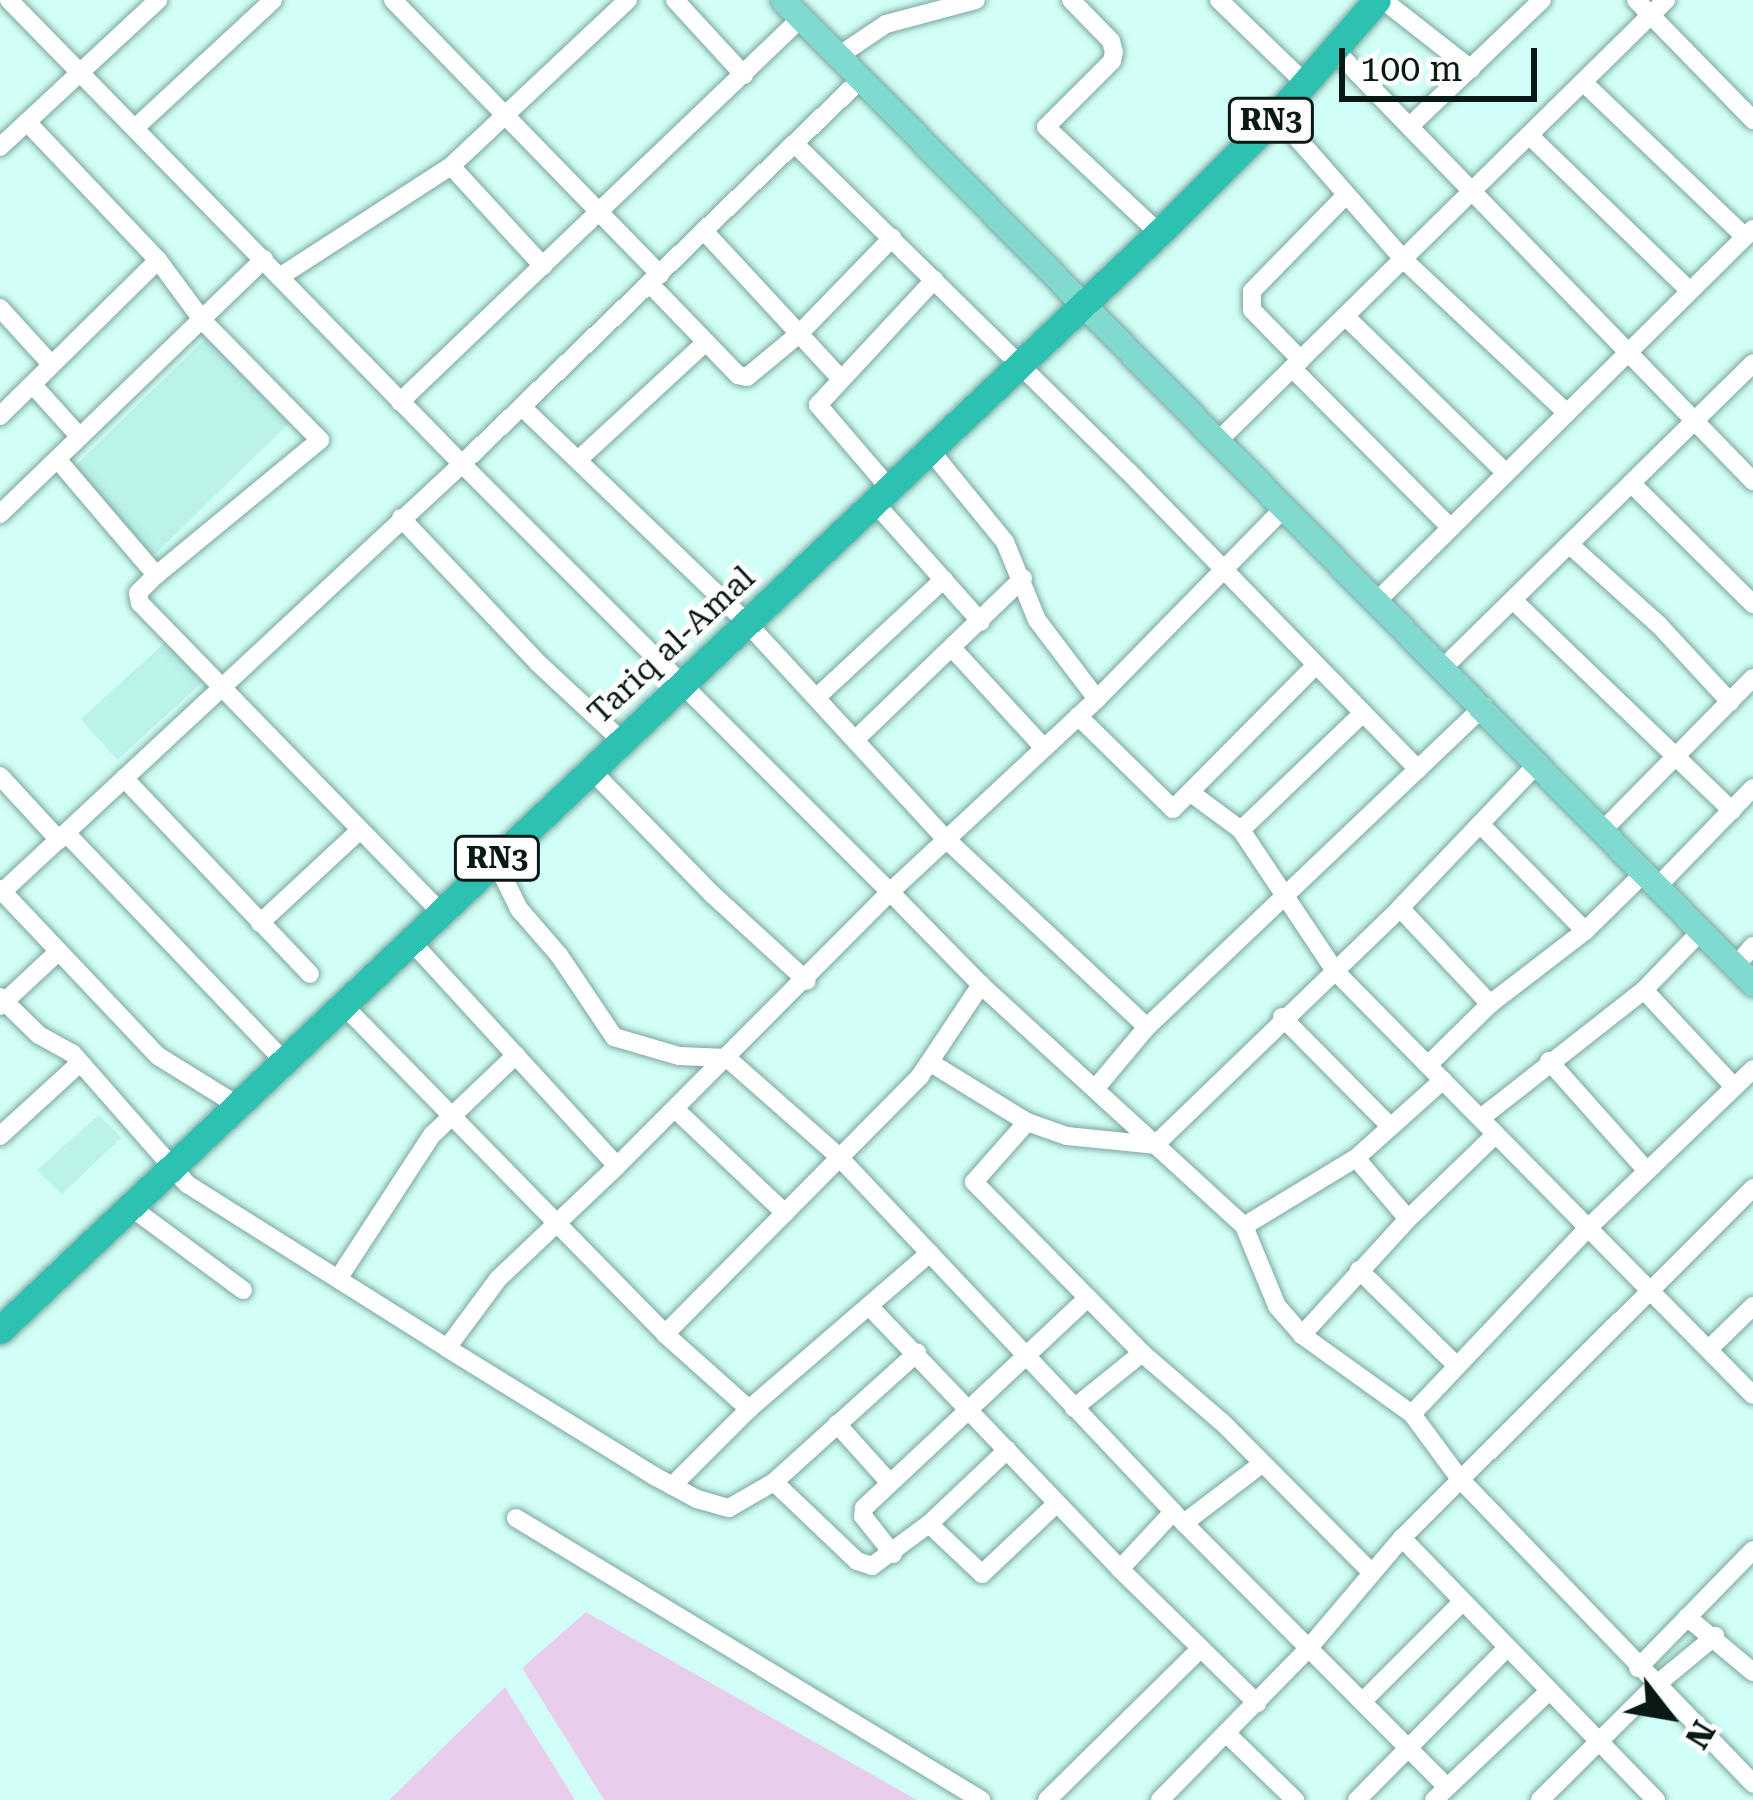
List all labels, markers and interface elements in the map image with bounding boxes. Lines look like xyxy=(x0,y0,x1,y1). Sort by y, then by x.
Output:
scale bar xyxy=(1345,24,1543,98)
text: 100 m xyxy=(1360,48,1462,90)
road number: RN3 xyxy=(1226,96,1316,144)
street label: Tariq al-Amal xyxy=(579,558,763,732)
road number: RN3 xyxy=(452,834,542,882)
north arrow xyxy=(1609,1656,1729,1776)
text: N xyxy=(1677,1714,1724,1756)

